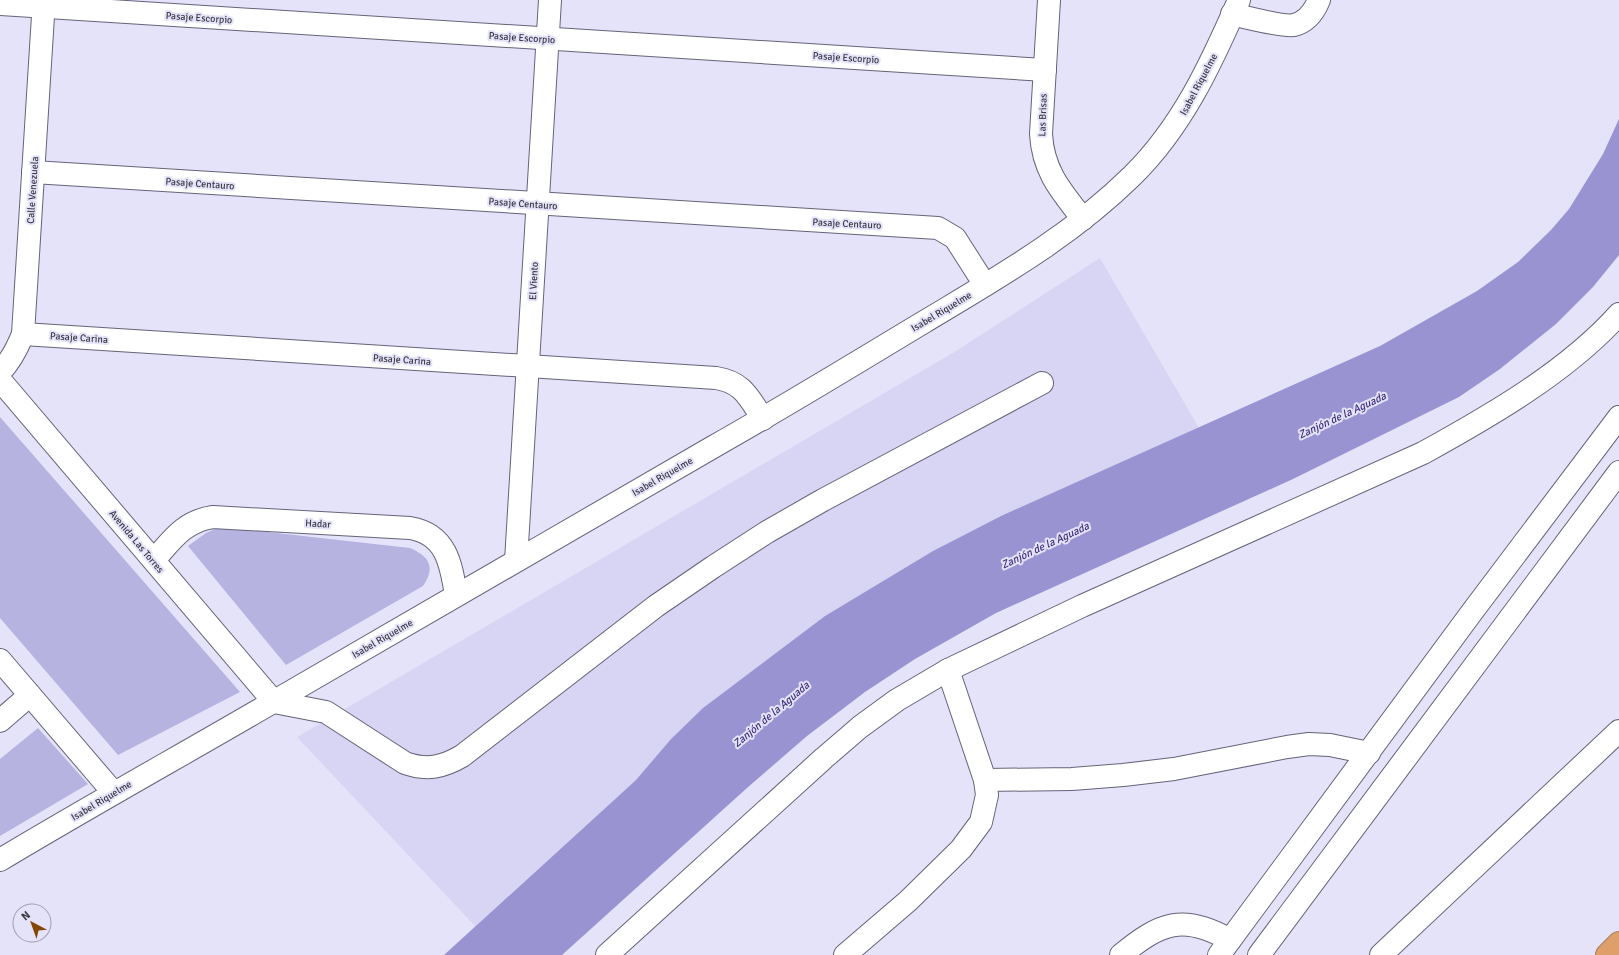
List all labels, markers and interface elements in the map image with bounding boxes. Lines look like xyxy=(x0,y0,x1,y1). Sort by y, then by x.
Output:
street label: Pasaje Escorpio xyxy=(165,10,233,26)
street label: Pasaje Escorpio xyxy=(488,30,556,46)
street label: Pasaje Escorpio xyxy=(812,50,880,66)
street label: Isabel Riquelme xyxy=(1178,52,1220,117)
street label: Las Brisas xyxy=(1036,93,1050,137)
street label: Calle Venezuela xyxy=(25,156,41,224)
street label: Pasaje Centauro xyxy=(165,176,235,192)
street label: Pasaje Centauro xyxy=(488,196,558,212)
street label: Pasaje Centauro xyxy=(812,216,882,232)
street label: El Viento xyxy=(527,262,541,301)
street label: Isabel Riquelme xyxy=(909,289,974,335)
street label: Pasaje Carina xyxy=(50,330,108,346)
street label: Pasaje Carina xyxy=(373,352,431,368)
water label: Zanjón de la Aguada xyxy=(1296,389,1388,441)
street label: Isabel Riquelme xyxy=(630,455,695,499)
street label: Avenida Las Torres xyxy=(106,508,167,576)
street label: Hadar xyxy=(305,517,331,531)
water label: Zanjón de la Aguada xyxy=(999,519,1091,571)
street label: Isabel Riquelme xyxy=(350,617,415,661)
water label: Zanjón de la Aguada xyxy=(731,679,812,750)
street label: Isabel Riquelme xyxy=(69,778,134,824)
north arrow xyxy=(12,903,52,943)
text: N xyxy=(19,908,33,923)

